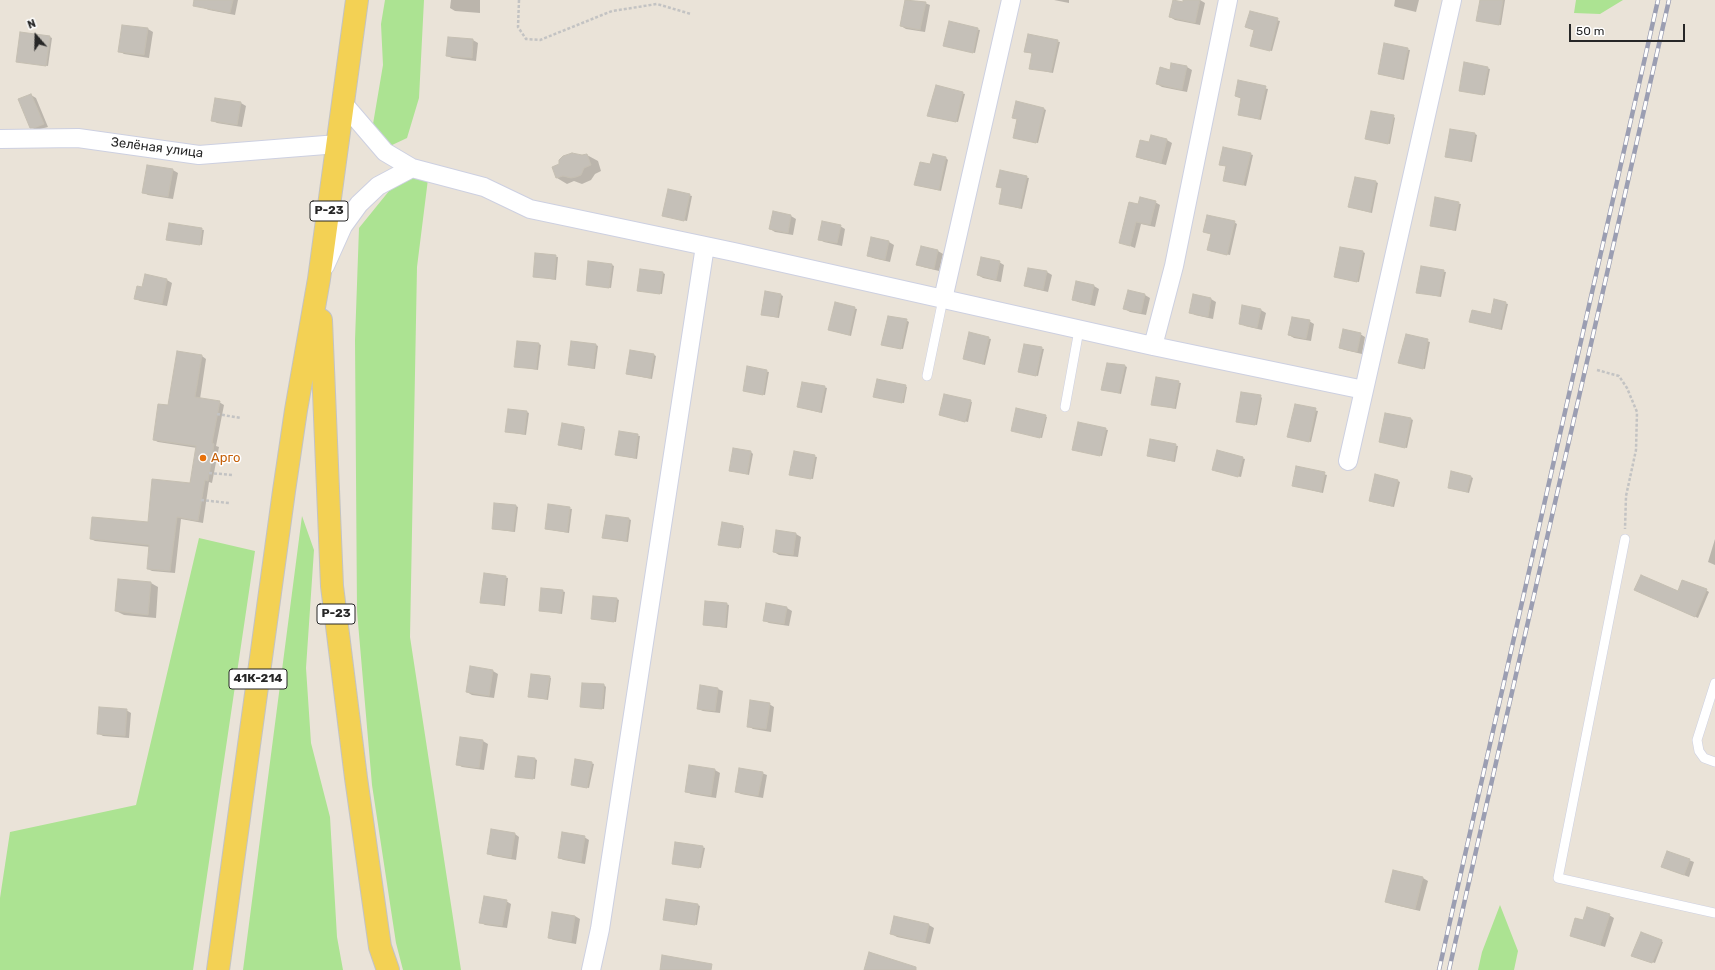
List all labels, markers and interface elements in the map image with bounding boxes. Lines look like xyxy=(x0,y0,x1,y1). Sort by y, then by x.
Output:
north arrow xyxy=(16,16,56,56)
scale bar xyxy=(1571,16,1687,42)
text: N xyxy=(26,17,38,32)
text: 50 m xyxy=(1576,24,1604,38)
street label: Зелёная улица xyxy=(110,135,204,161)
road number: Р-23 xyxy=(310,201,348,221)
place label: Арго xyxy=(211,450,240,466)
marker: Арго xyxy=(198,453,208,463)
road number: Р-23 xyxy=(317,604,355,624)
road number: 41К-214 xyxy=(229,669,287,689)

